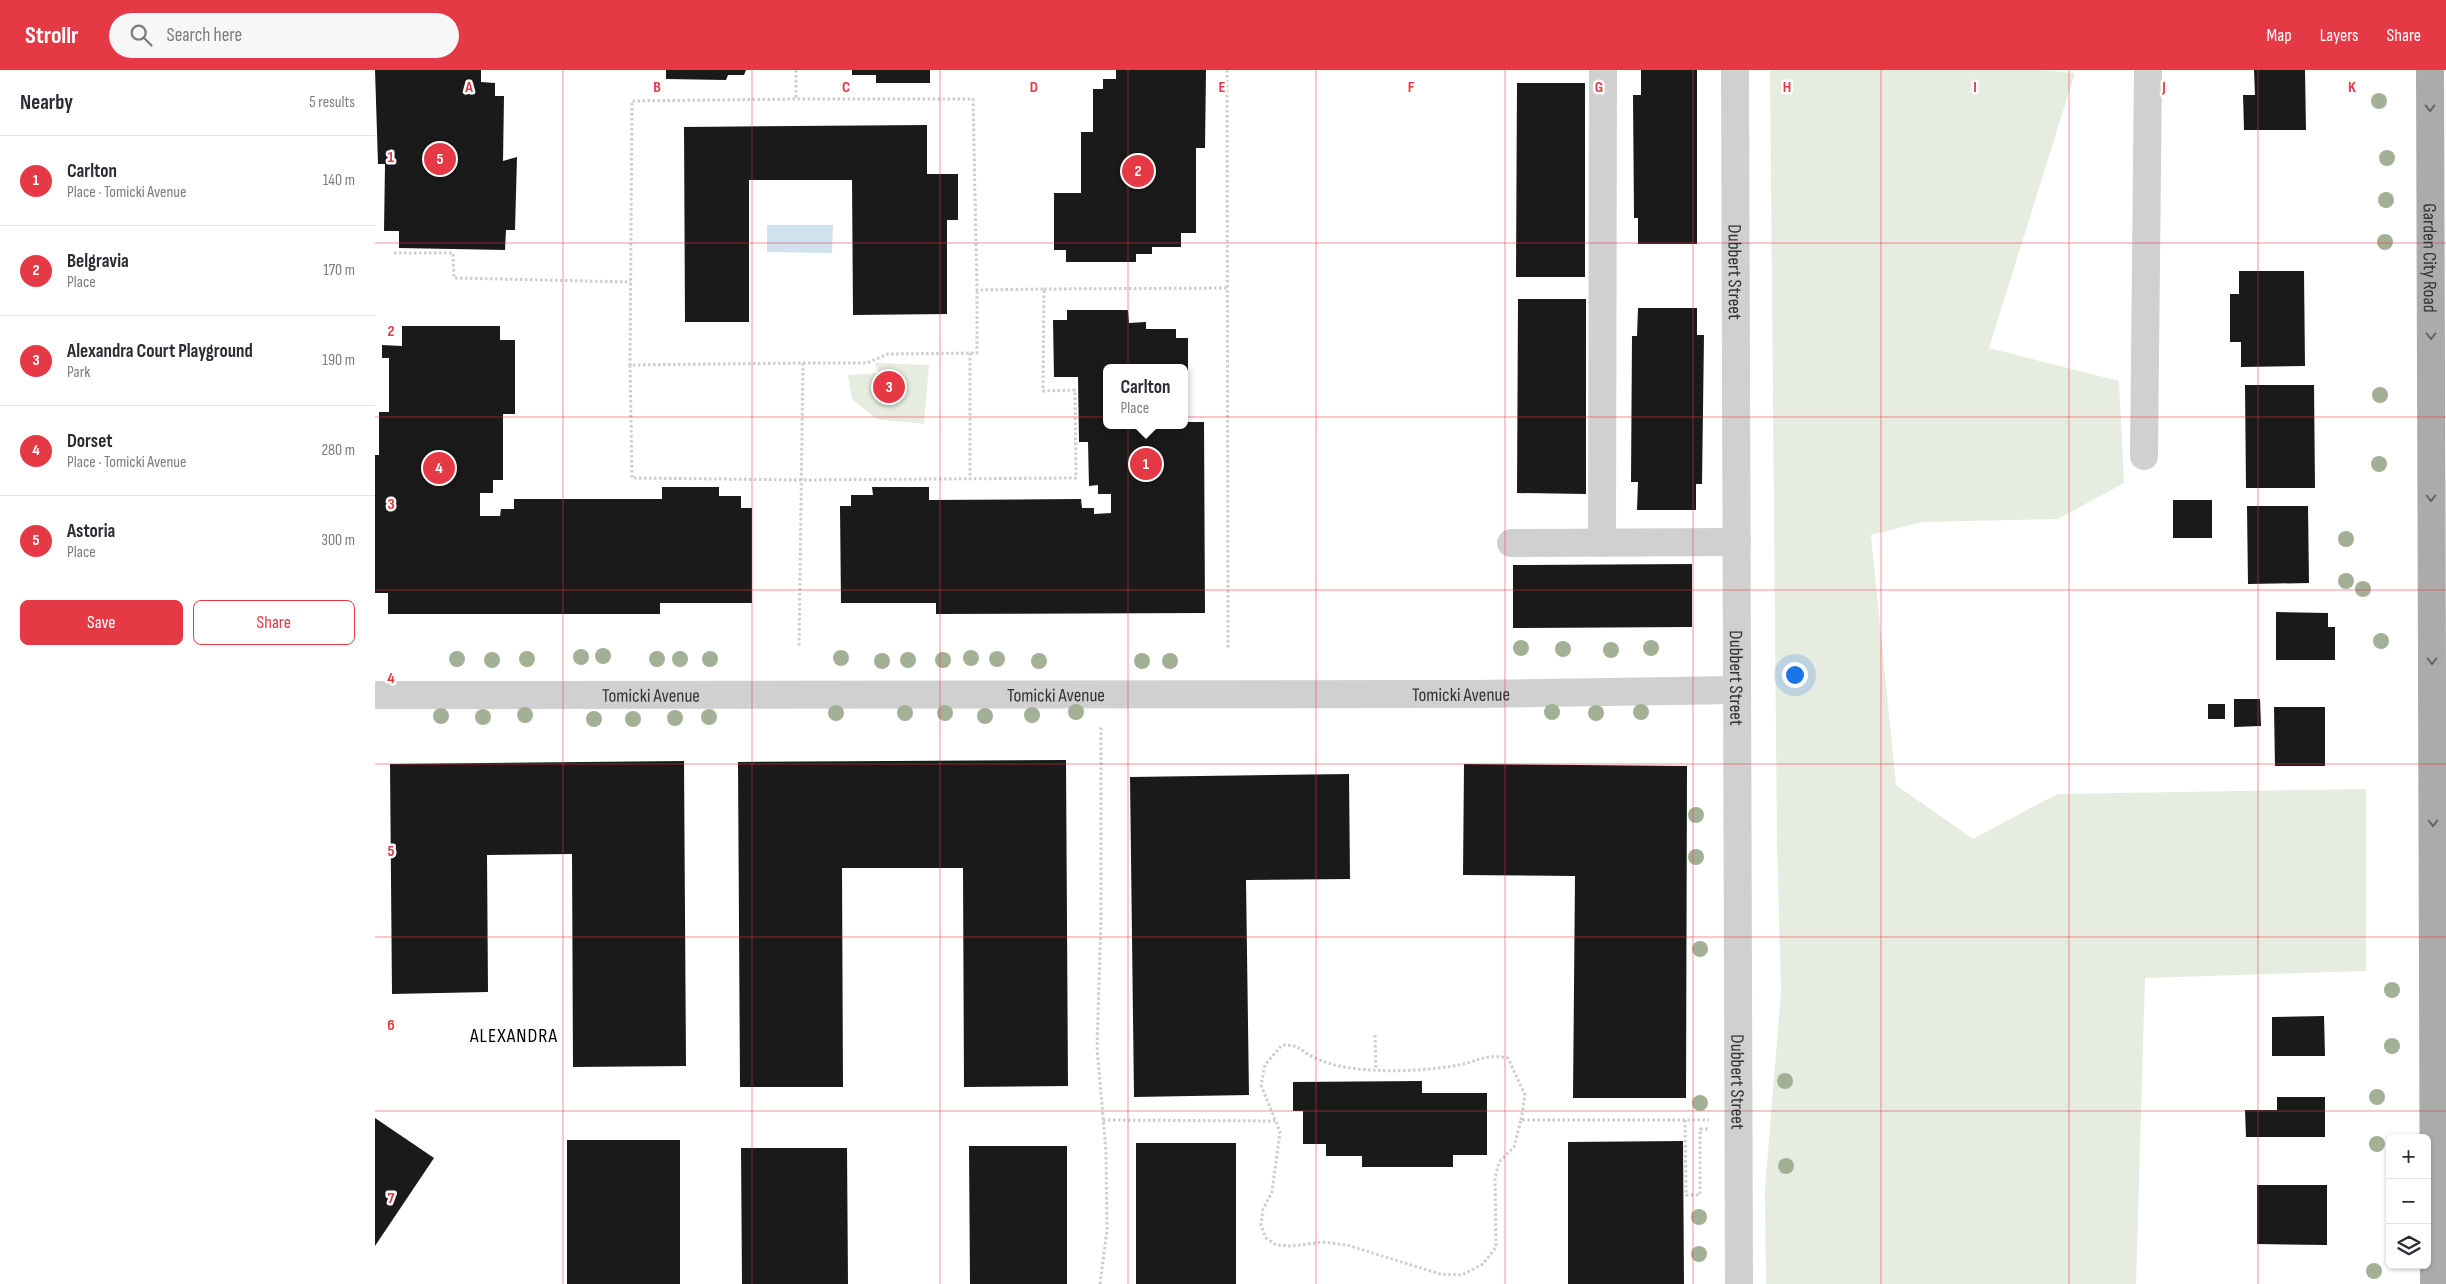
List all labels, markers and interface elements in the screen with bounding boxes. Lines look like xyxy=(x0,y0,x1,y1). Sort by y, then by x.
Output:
search box xyxy=(109,13,459,58)
text: Strollr xyxy=(25,21,79,50)
icon: search xyxy=(127,21,155,49)
text: Search here xyxy=(167,24,242,47)
text: Map xyxy=(2267,25,2292,46)
text: Layers xyxy=(2320,25,2359,46)
text: Share xyxy=(2387,25,2421,46)
text: A xyxy=(464,78,473,97)
text: B xyxy=(653,78,661,97)
text: C xyxy=(842,78,850,97)
text: D xyxy=(1030,78,1038,97)
text: E xyxy=(1219,78,1226,97)
text: F xyxy=(1408,78,1415,97)
text: G xyxy=(1595,78,1603,97)
text: H xyxy=(1783,78,1791,97)
text: I xyxy=(1973,78,1977,97)
text: J xyxy=(2161,78,2166,97)
text: K xyxy=(2348,78,2356,97)
text: Nearby xyxy=(20,90,73,115)
text: 5 results xyxy=(309,93,355,112)
one-way arrow xyxy=(2425,105,2435,113)
pin: 5 xyxy=(424,140,456,178)
text: 1 xyxy=(388,148,395,167)
pin: 2 xyxy=(1122,152,1154,190)
text: Carlton xyxy=(67,160,117,183)
text: 1 xyxy=(33,171,39,190)
text: 140 m xyxy=(323,171,355,190)
text: Place · Tomicki Avenue xyxy=(67,183,186,202)
street label: Garden City Road xyxy=(2417,203,2441,313)
street label: Dubbert Street xyxy=(1723,224,1746,320)
text: Belgravia xyxy=(67,250,129,273)
text: 2 xyxy=(32,261,40,280)
text: 170 m xyxy=(323,261,355,280)
text: Place xyxy=(67,273,96,292)
text: 2 xyxy=(387,322,395,341)
one-way arrow xyxy=(2425,332,2436,340)
text: Alexandra Court Playground xyxy=(67,340,253,363)
text: 3 xyxy=(32,351,40,370)
text: 190 m xyxy=(322,351,355,370)
text: Park xyxy=(67,363,90,382)
popup xyxy=(1103,364,1188,429)
pin: 3 xyxy=(873,368,905,406)
text: Carlton xyxy=(1121,376,1170,399)
text: Place xyxy=(1121,399,1149,418)
text: Dorset xyxy=(67,430,113,453)
text: 4 xyxy=(32,441,40,460)
text: 280 m xyxy=(321,441,355,460)
pin: 1 xyxy=(1130,445,1162,483)
pin: 4 xyxy=(423,449,455,487)
text: Place · Tomicki Avenue xyxy=(67,453,186,472)
one-way arrow xyxy=(2426,494,2436,502)
text: 3 xyxy=(387,495,395,514)
text: Astoria xyxy=(67,520,115,543)
text: 5 xyxy=(32,531,40,550)
text: 300 m xyxy=(321,531,355,550)
text: Place xyxy=(67,543,96,562)
button: Save xyxy=(20,600,183,645)
button: Share xyxy=(193,600,355,645)
street label: Dubbert Street xyxy=(1724,630,1747,726)
one-way arrow xyxy=(2427,657,2437,665)
your location xyxy=(1782,662,1808,688)
text: 4 xyxy=(387,669,395,688)
street label: Tomicki Avenue xyxy=(1412,683,1510,707)
street label: Tomicki Avenue xyxy=(1007,684,1105,707)
street label: Tomicki Avenue xyxy=(602,685,700,708)
one-way arrow xyxy=(2428,820,2438,827)
text: 5 xyxy=(387,842,395,861)
text: 6 xyxy=(387,1016,395,1035)
district label: ALEXANDRA xyxy=(469,1024,558,1048)
street label: Dubbert Street xyxy=(1725,1034,1748,1130)
map controls xyxy=(2386,1134,2431,1269)
button: + xyxy=(2386,1134,2431,1179)
button: − xyxy=(2386,1179,2431,1224)
text: 7 xyxy=(388,1189,395,1208)
button: layers xyxy=(2386,1224,2431,1269)

